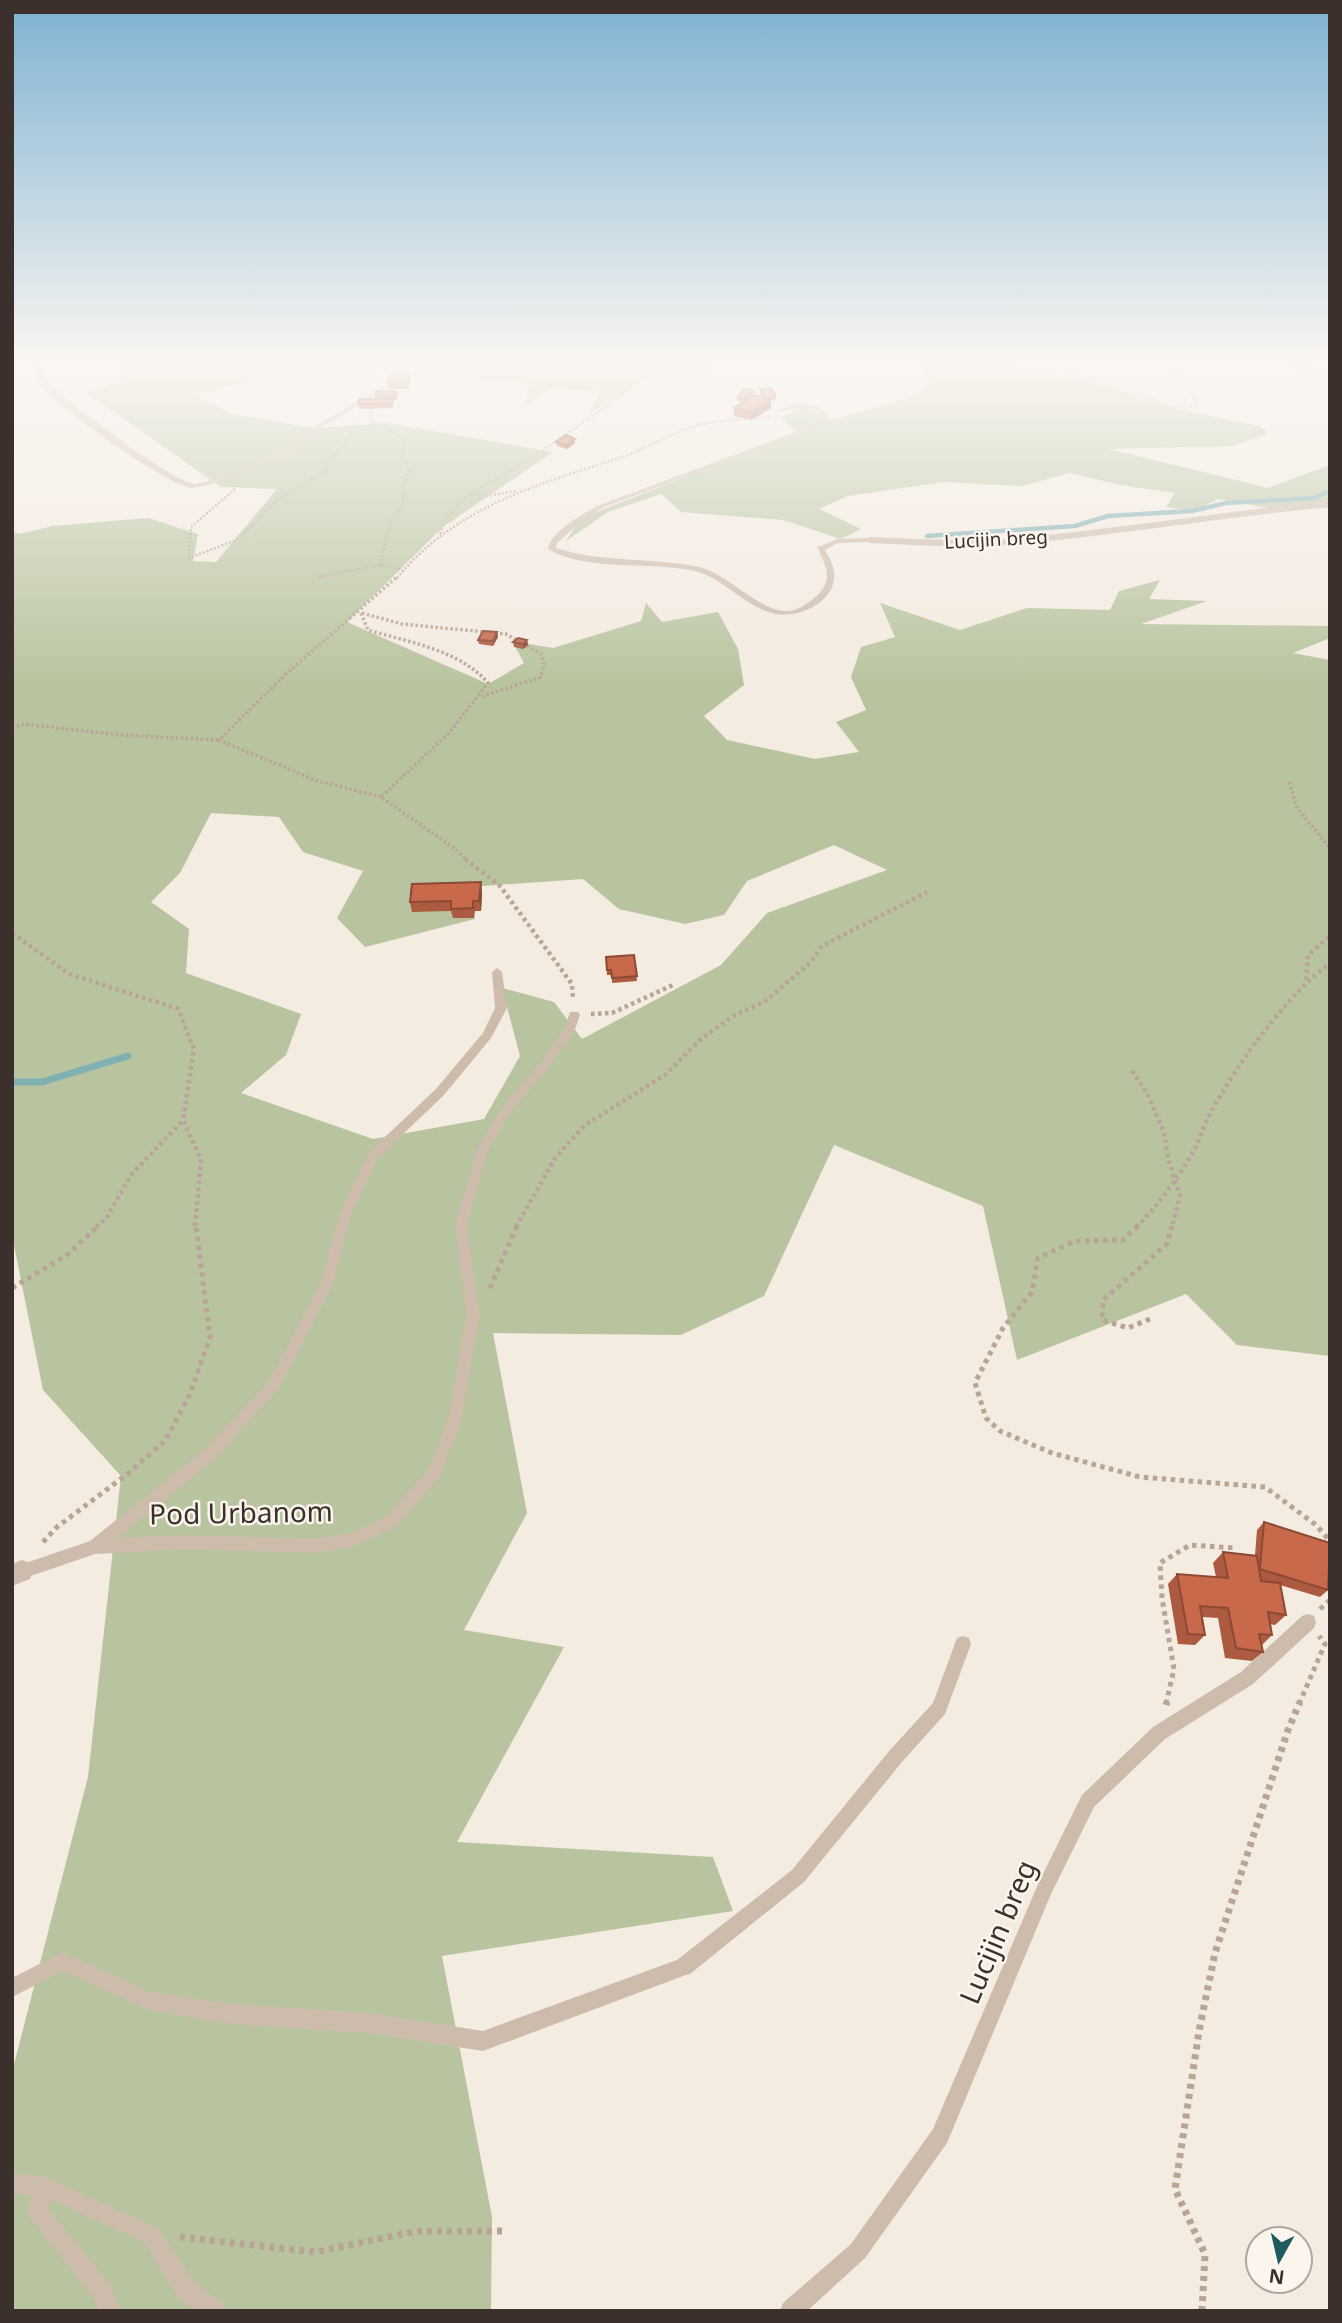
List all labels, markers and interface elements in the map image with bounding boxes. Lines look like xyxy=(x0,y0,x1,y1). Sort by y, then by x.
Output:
street label: Lucijin breg xyxy=(944,523,1048,555)
street label: Pod Urbanom xyxy=(149,1491,333,1533)
street label: Lucijin breg xyxy=(950,1854,1044,2009)
north arrow xyxy=(1244,2225,1314,2295)
text: N xyxy=(1267,2263,1286,2291)

